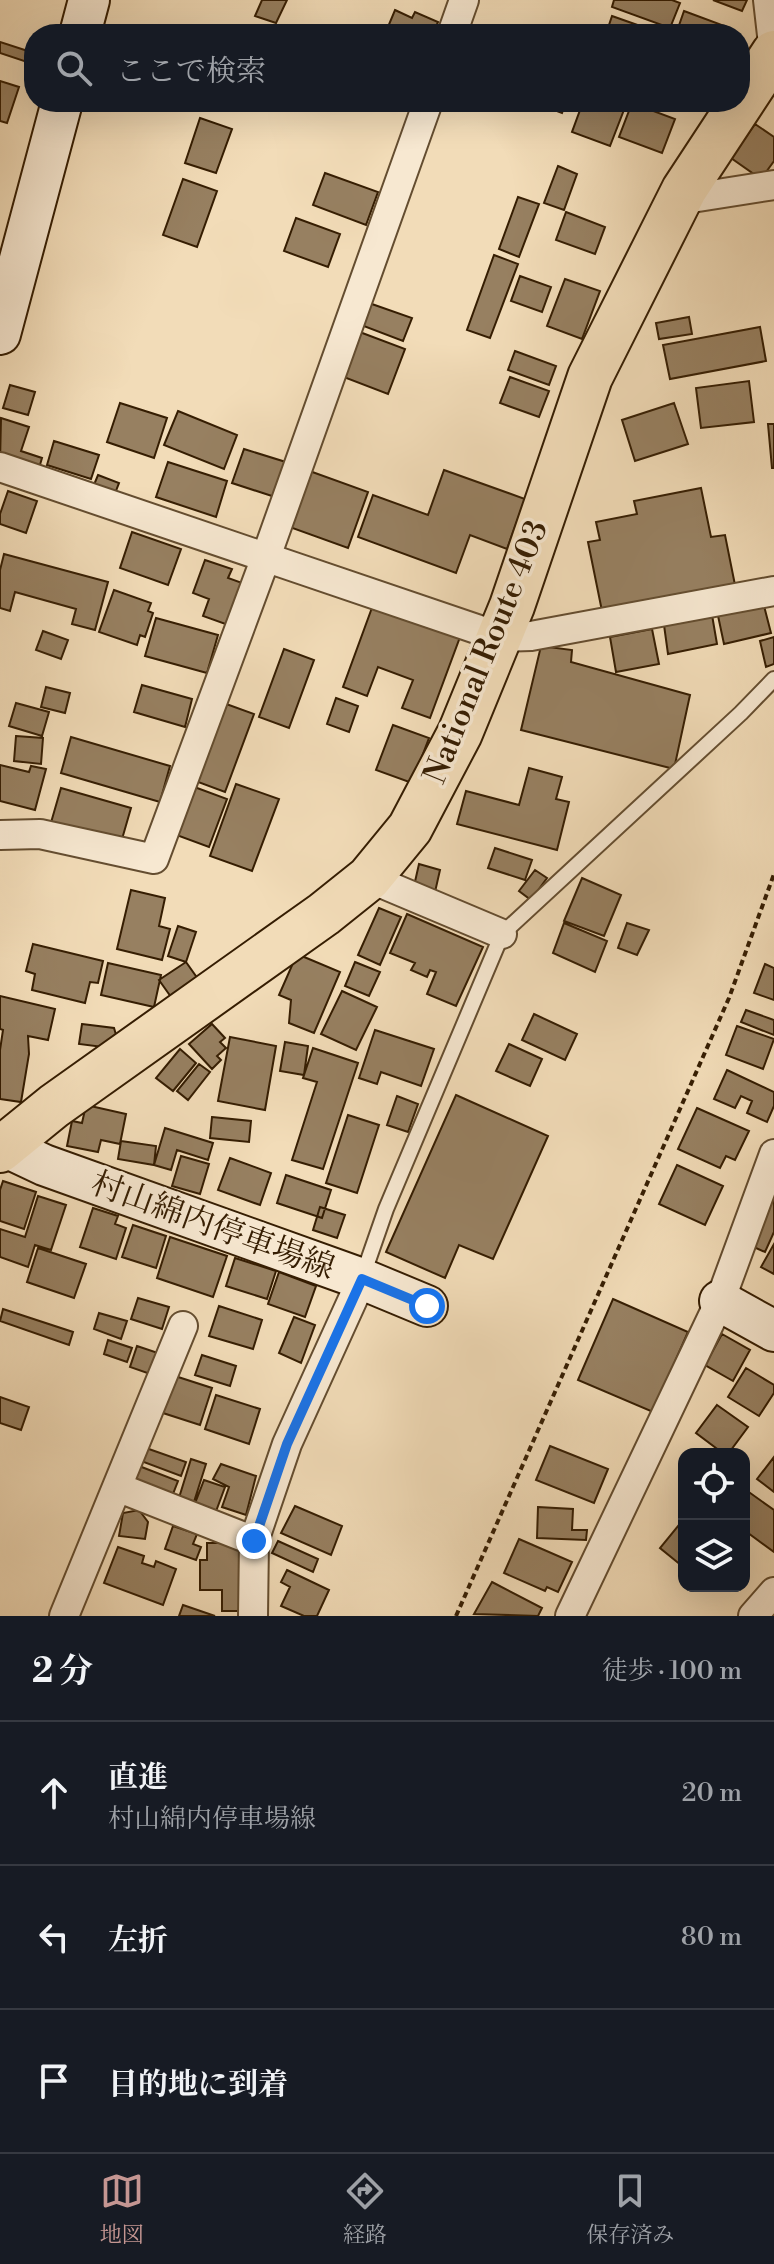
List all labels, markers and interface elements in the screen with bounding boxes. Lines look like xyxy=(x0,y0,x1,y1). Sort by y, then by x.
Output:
search box xyxy=(24,24,750,112)
icon: search xyxy=(52,46,96,90)
text: ここで検索 xyxy=(116,53,266,91)
street label: National Route 403 xyxy=(415,514,557,790)
street label: 村山綿内停車場線 xyxy=(86,1163,340,1289)
route start xyxy=(409,1288,445,1324)
map controls xyxy=(678,1448,750,1592)
button: locate xyxy=(678,1448,750,1520)
button: layers xyxy=(678,1520,750,1592)
route end xyxy=(236,1523,272,1559)
text: 2 分 xyxy=(32,1651,93,1693)
text: 徒歩 · 100 m xyxy=(602,1655,742,1687)
text: 直進 xyxy=(108,1759,168,1797)
icon: ahead xyxy=(32,1771,76,1815)
text: 20 m xyxy=(682,1777,742,1809)
text: 村山綿内停車場線 xyxy=(108,1803,316,1835)
icon: left xyxy=(32,1915,76,1959)
text: 80 m xyxy=(681,1921,742,1953)
text: 左折 xyxy=(108,1922,168,1960)
icon: arrive xyxy=(32,2059,76,2103)
text: 目的地に到着 xyxy=(108,2066,288,2104)
tab: 地図 xyxy=(100,2169,144,2249)
tab: 経路 xyxy=(343,2169,387,2249)
tab: 保存済み xyxy=(586,2169,674,2249)

